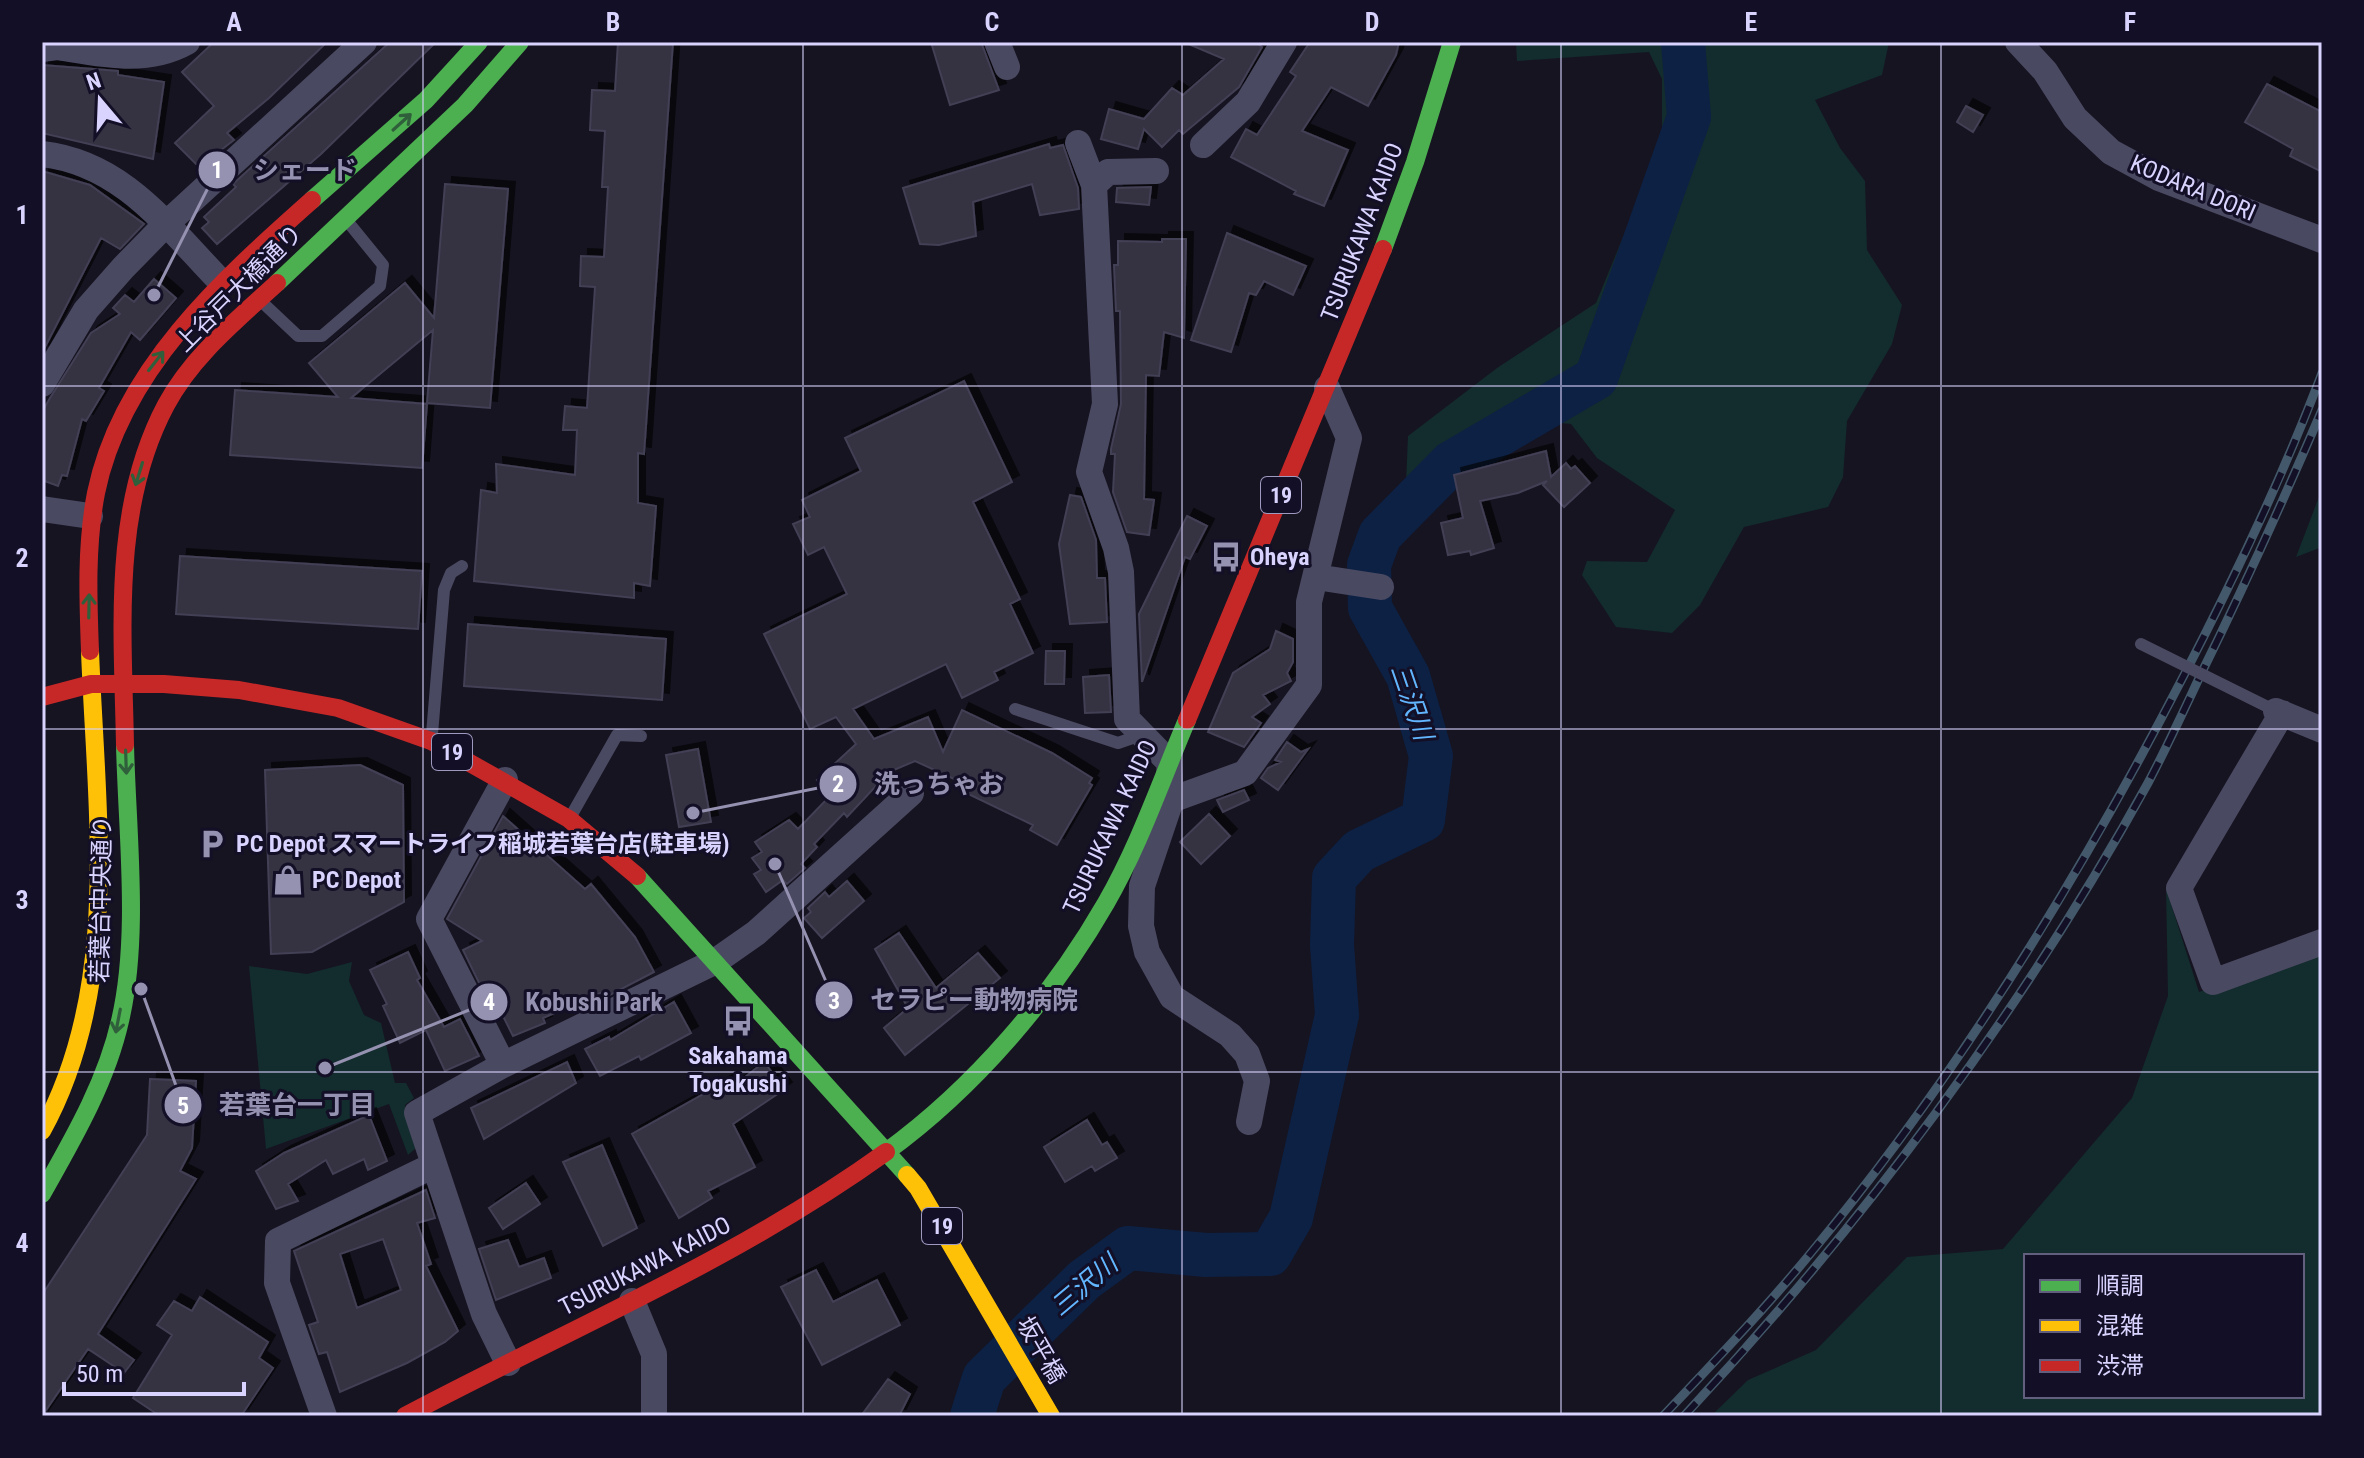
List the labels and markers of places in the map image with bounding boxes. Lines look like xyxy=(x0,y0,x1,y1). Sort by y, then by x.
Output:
callout: シェード xyxy=(197,145,373,195)
bus stop icon: Oheya xyxy=(1209,540,1243,574)
place label: Oheya xyxy=(1250,543,1309,571)
callout: 洗っちゃお xyxy=(818,759,1020,809)
parking icon: PC Depot スマートライフ稲城若葉台店(駐車場) xyxy=(195,827,229,861)
place label: PC Depot スマートライフ稲城若葉台店(駐車場) xyxy=(236,830,729,858)
shop icon: PC Depot xyxy=(271,863,305,897)
place label: PC Depot xyxy=(312,866,401,894)
callout: セラピー動物病院 xyxy=(814,975,1094,1025)
callout: Kobushi Park xyxy=(469,977,679,1027)
bus stop icon: Sakahama Togakushi xyxy=(721,1004,755,1038)
place label: Sakahama Togakushi xyxy=(688,1042,788,1098)
callout: 若葉台一丁目 xyxy=(163,1080,391,1130)

